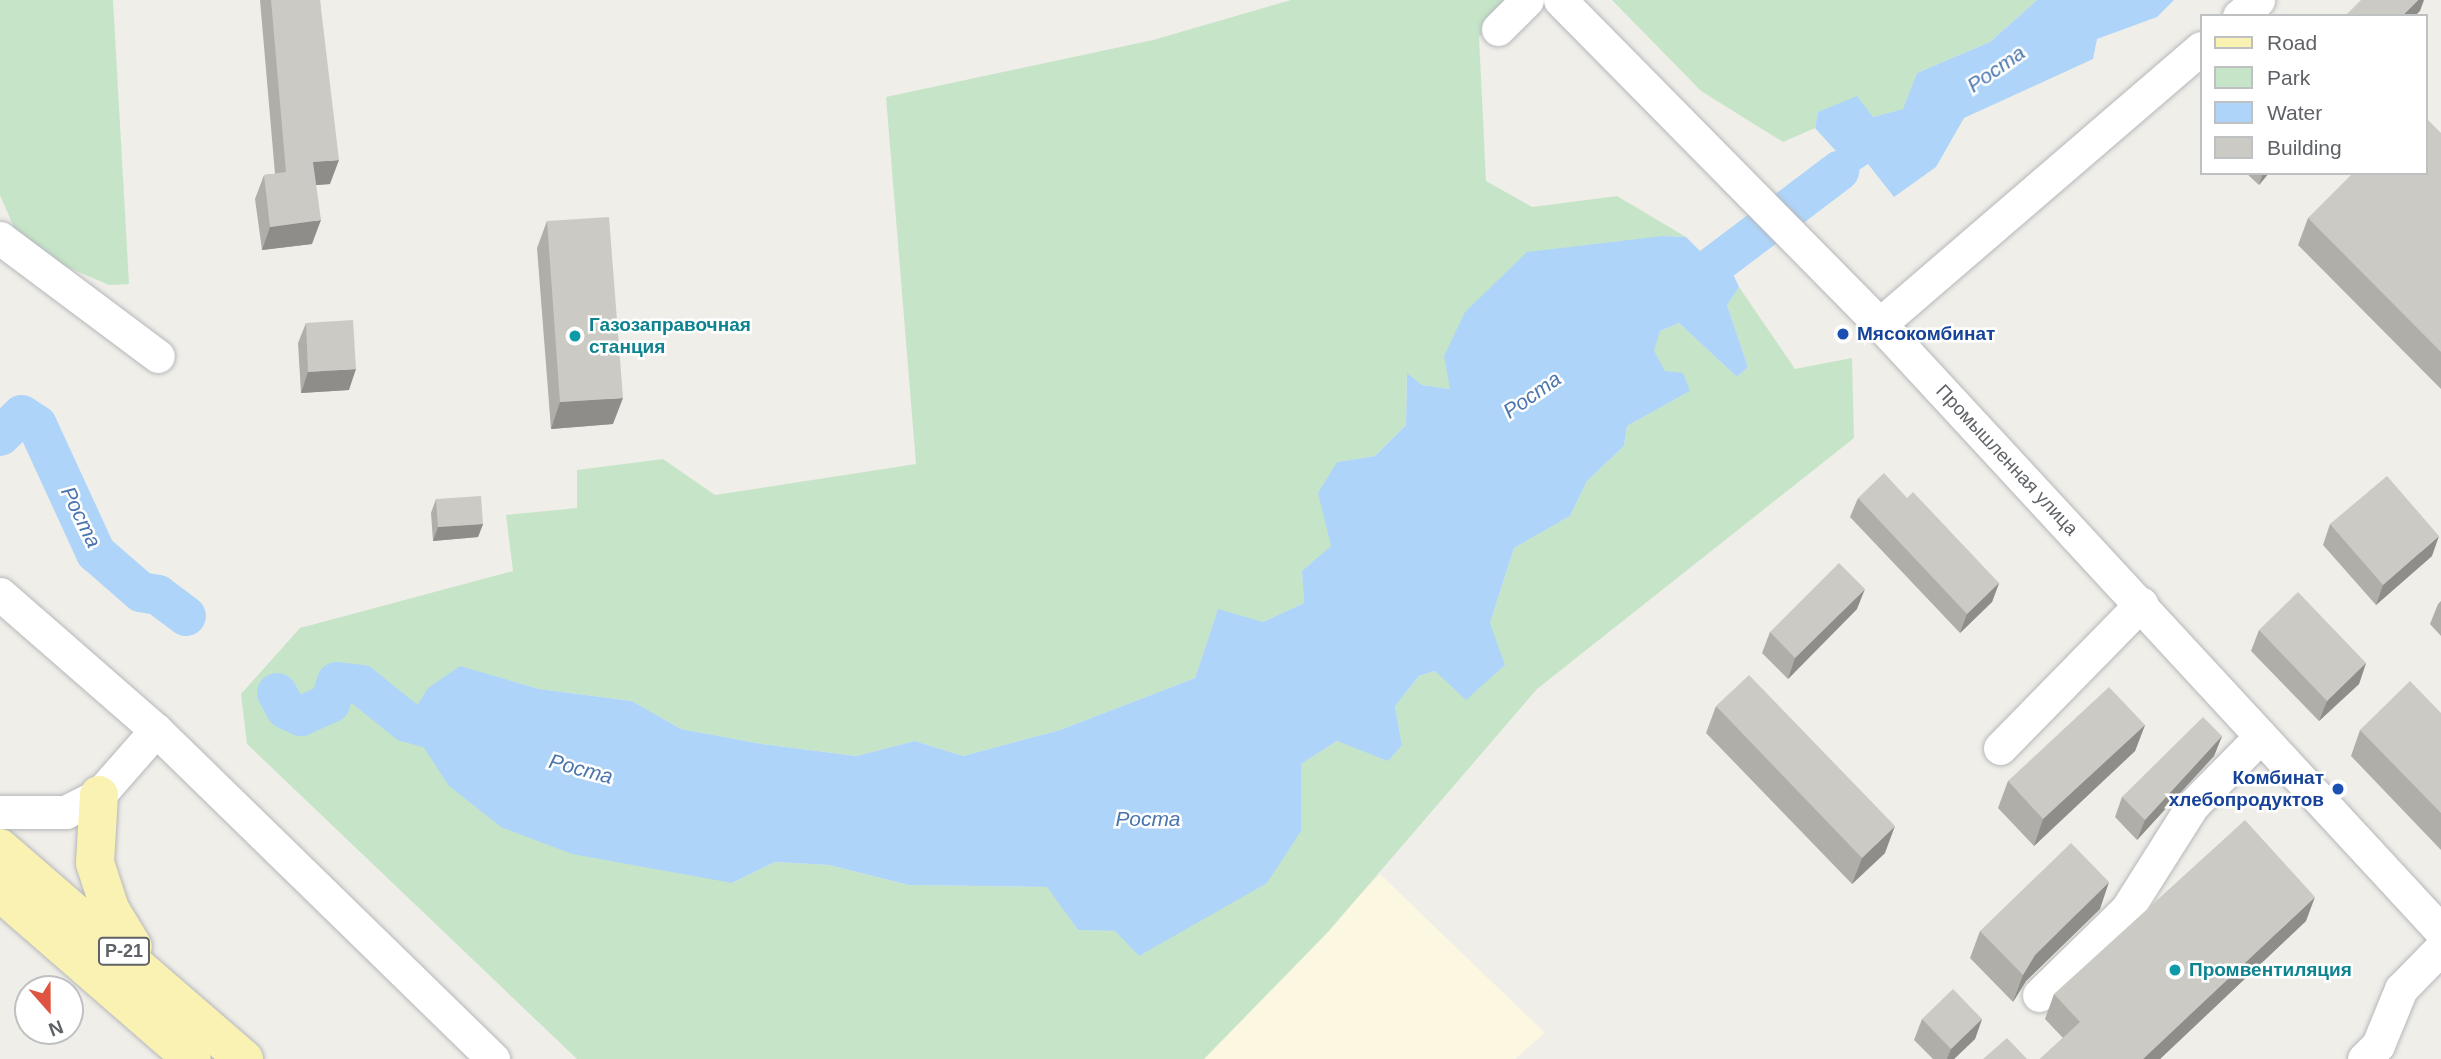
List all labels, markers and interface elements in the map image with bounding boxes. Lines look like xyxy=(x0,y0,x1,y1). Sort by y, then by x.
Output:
legend xyxy=(2200,14,2427,175)
text: Road xyxy=(2267,31,2317,54)
water label: Роста xyxy=(1962,40,2030,98)
text: Park xyxy=(2267,66,2310,89)
text: Water xyxy=(2267,101,2322,124)
text: Building xyxy=(2267,136,2342,159)
place label: Газозаправочная станция xyxy=(589,314,751,358)
place label: Мясокомбинат xyxy=(1857,323,1995,345)
marker: Мясокомбинат xyxy=(1835,326,1851,342)
marker: Газозаправочная станция xyxy=(567,328,583,344)
water label: Роста xyxy=(1498,366,1566,424)
street label: Промышленная улица xyxy=(1931,380,2083,540)
water label: Роста xyxy=(55,482,107,552)
water label: Роста xyxy=(546,748,616,790)
place label: Комбинат хлебопродуктов xyxy=(2169,767,2324,811)
marker: Комбинат хлебопродуктов xyxy=(2330,781,2346,797)
water label: Роста xyxy=(1116,806,1180,832)
road number: Р-21 xyxy=(98,936,150,966)
place label: Промвентиляция xyxy=(2189,959,2352,981)
marker: Промвентиляция xyxy=(2167,962,2183,978)
north arrow xyxy=(14,975,84,1045)
text: N xyxy=(46,1016,66,1040)

